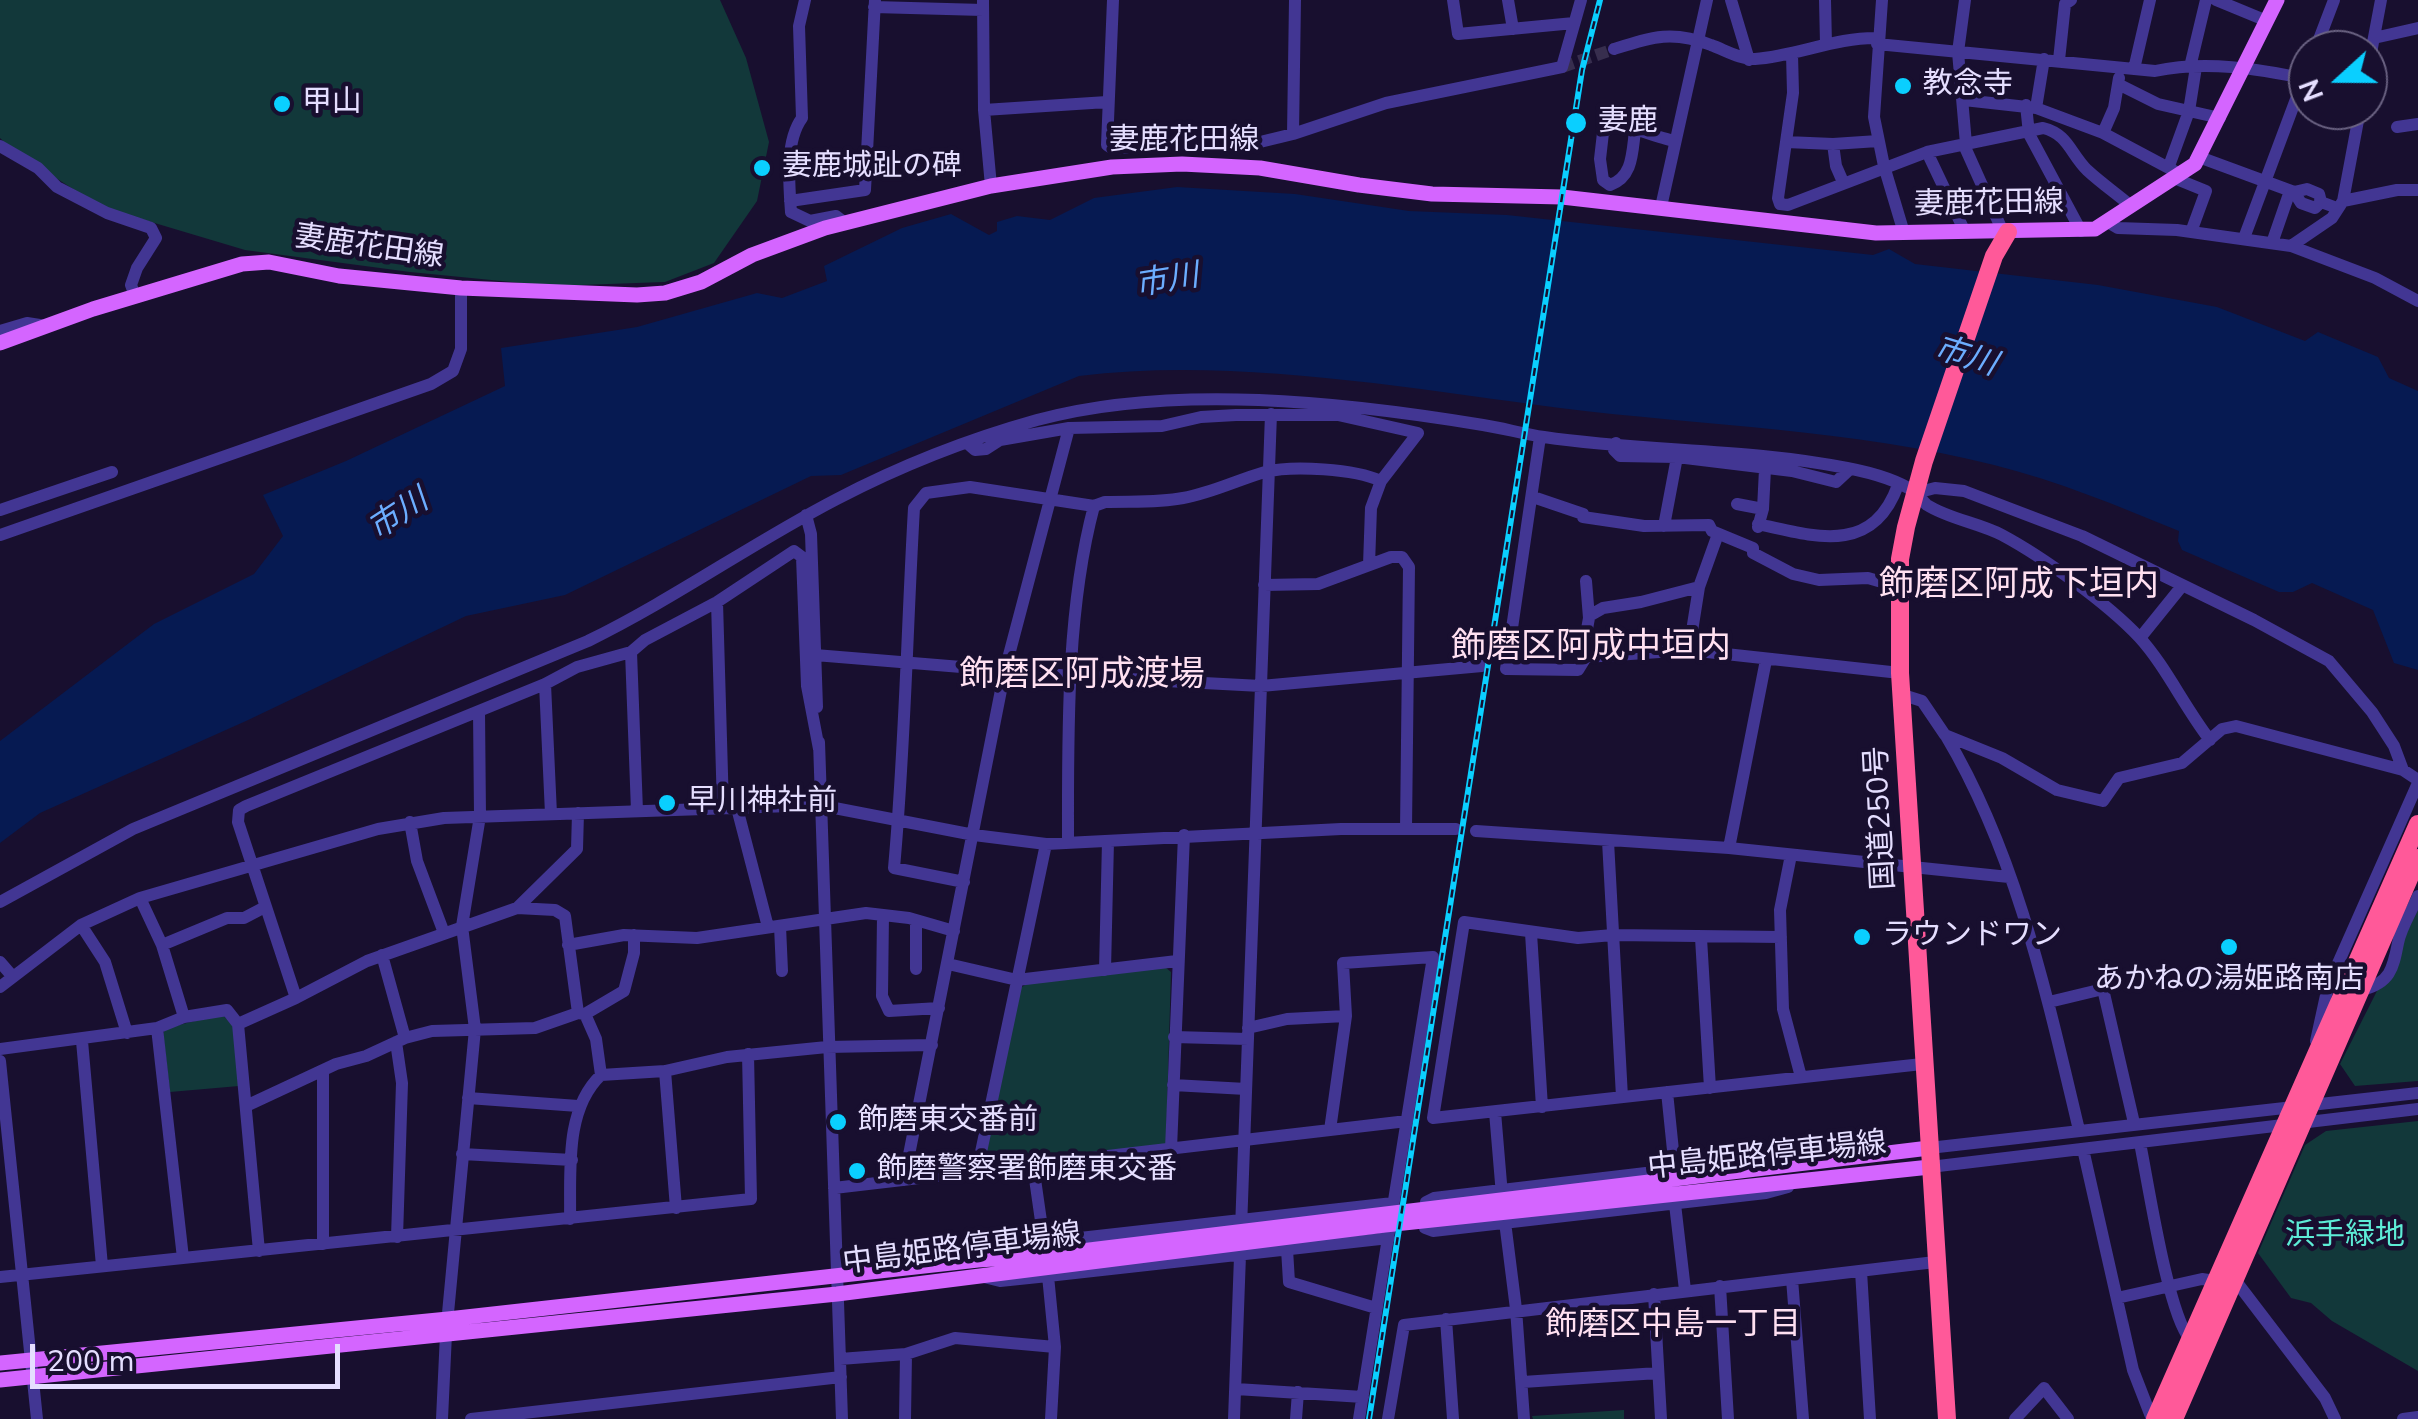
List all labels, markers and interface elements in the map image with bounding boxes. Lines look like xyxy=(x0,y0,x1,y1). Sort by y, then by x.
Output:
north arrow xyxy=(2288,30,2388,130)
place label: 教念寺 xyxy=(1923,68,2013,104)
text: N xyxy=(2290,73,2333,107)
marker: 教念寺 xyxy=(1892,75,1914,97)
place label: 甲山 xyxy=(302,86,362,122)
marker: 甲山 xyxy=(271,93,293,115)
place label: 妻鹿 xyxy=(1598,105,1658,141)
marker: 妻鹿 xyxy=(1563,110,1589,136)
street label: 妻鹿花田線 xyxy=(1109,124,1259,160)
place label: 妻鹿城趾の碑 xyxy=(782,150,962,186)
marker: 妻鹿城趾の碑 xyxy=(751,157,773,179)
street label: 妻鹿花田線 xyxy=(1914,186,2064,224)
street label: 妻鹿花田線 xyxy=(292,220,446,276)
water label: 市川 xyxy=(1132,258,1202,306)
water label: 市川 xyxy=(1929,330,2001,386)
water label: 市川 xyxy=(362,482,436,550)
district label: 飾磨区阿成下垣内 xyxy=(1879,566,2159,608)
district label: 飾磨区阿成中垣内 xyxy=(1451,628,1731,670)
district label: 飾磨区阿成渡場 xyxy=(960,656,1204,698)
street label: 国道250号 xyxy=(1860,745,1904,891)
place label: 早川神社前 xyxy=(687,785,837,821)
marker: 早川神社前 xyxy=(656,792,678,814)
place label: ラウンドワン xyxy=(1882,919,2062,955)
marker: ラウンドワン xyxy=(1851,926,1873,948)
marker: あかねの湯姫路南店 xyxy=(2218,936,2240,958)
place label: あかねの湯姫路南店 xyxy=(2094,963,2364,999)
place label: 飾磨東交番前 xyxy=(858,1104,1038,1140)
marker: 飾磨東交番前 xyxy=(827,1111,849,1133)
street label: 中島姫路停車場線 xyxy=(1646,1127,1888,1187)
place label: 飾磨警察署飾磨東交番 xyxy=(877,1153,1177,1189)
marker: 飾磨警察署飾磨東交番 xyxy=(846,1160,868,1182)
street label: 中島姫路停車場線 xyxy=(841,1218,1083,1282)
park label: 浜手緑地 xyxy=(2285,1219,2405,1255)
district label: 飾磨区中島一丁目 xyxy=(1545,1307,1801,1345)
scale bar xyxy=(35,1324,345,1386)
text: 200 m xyxy=(47,1341,134,1382)

